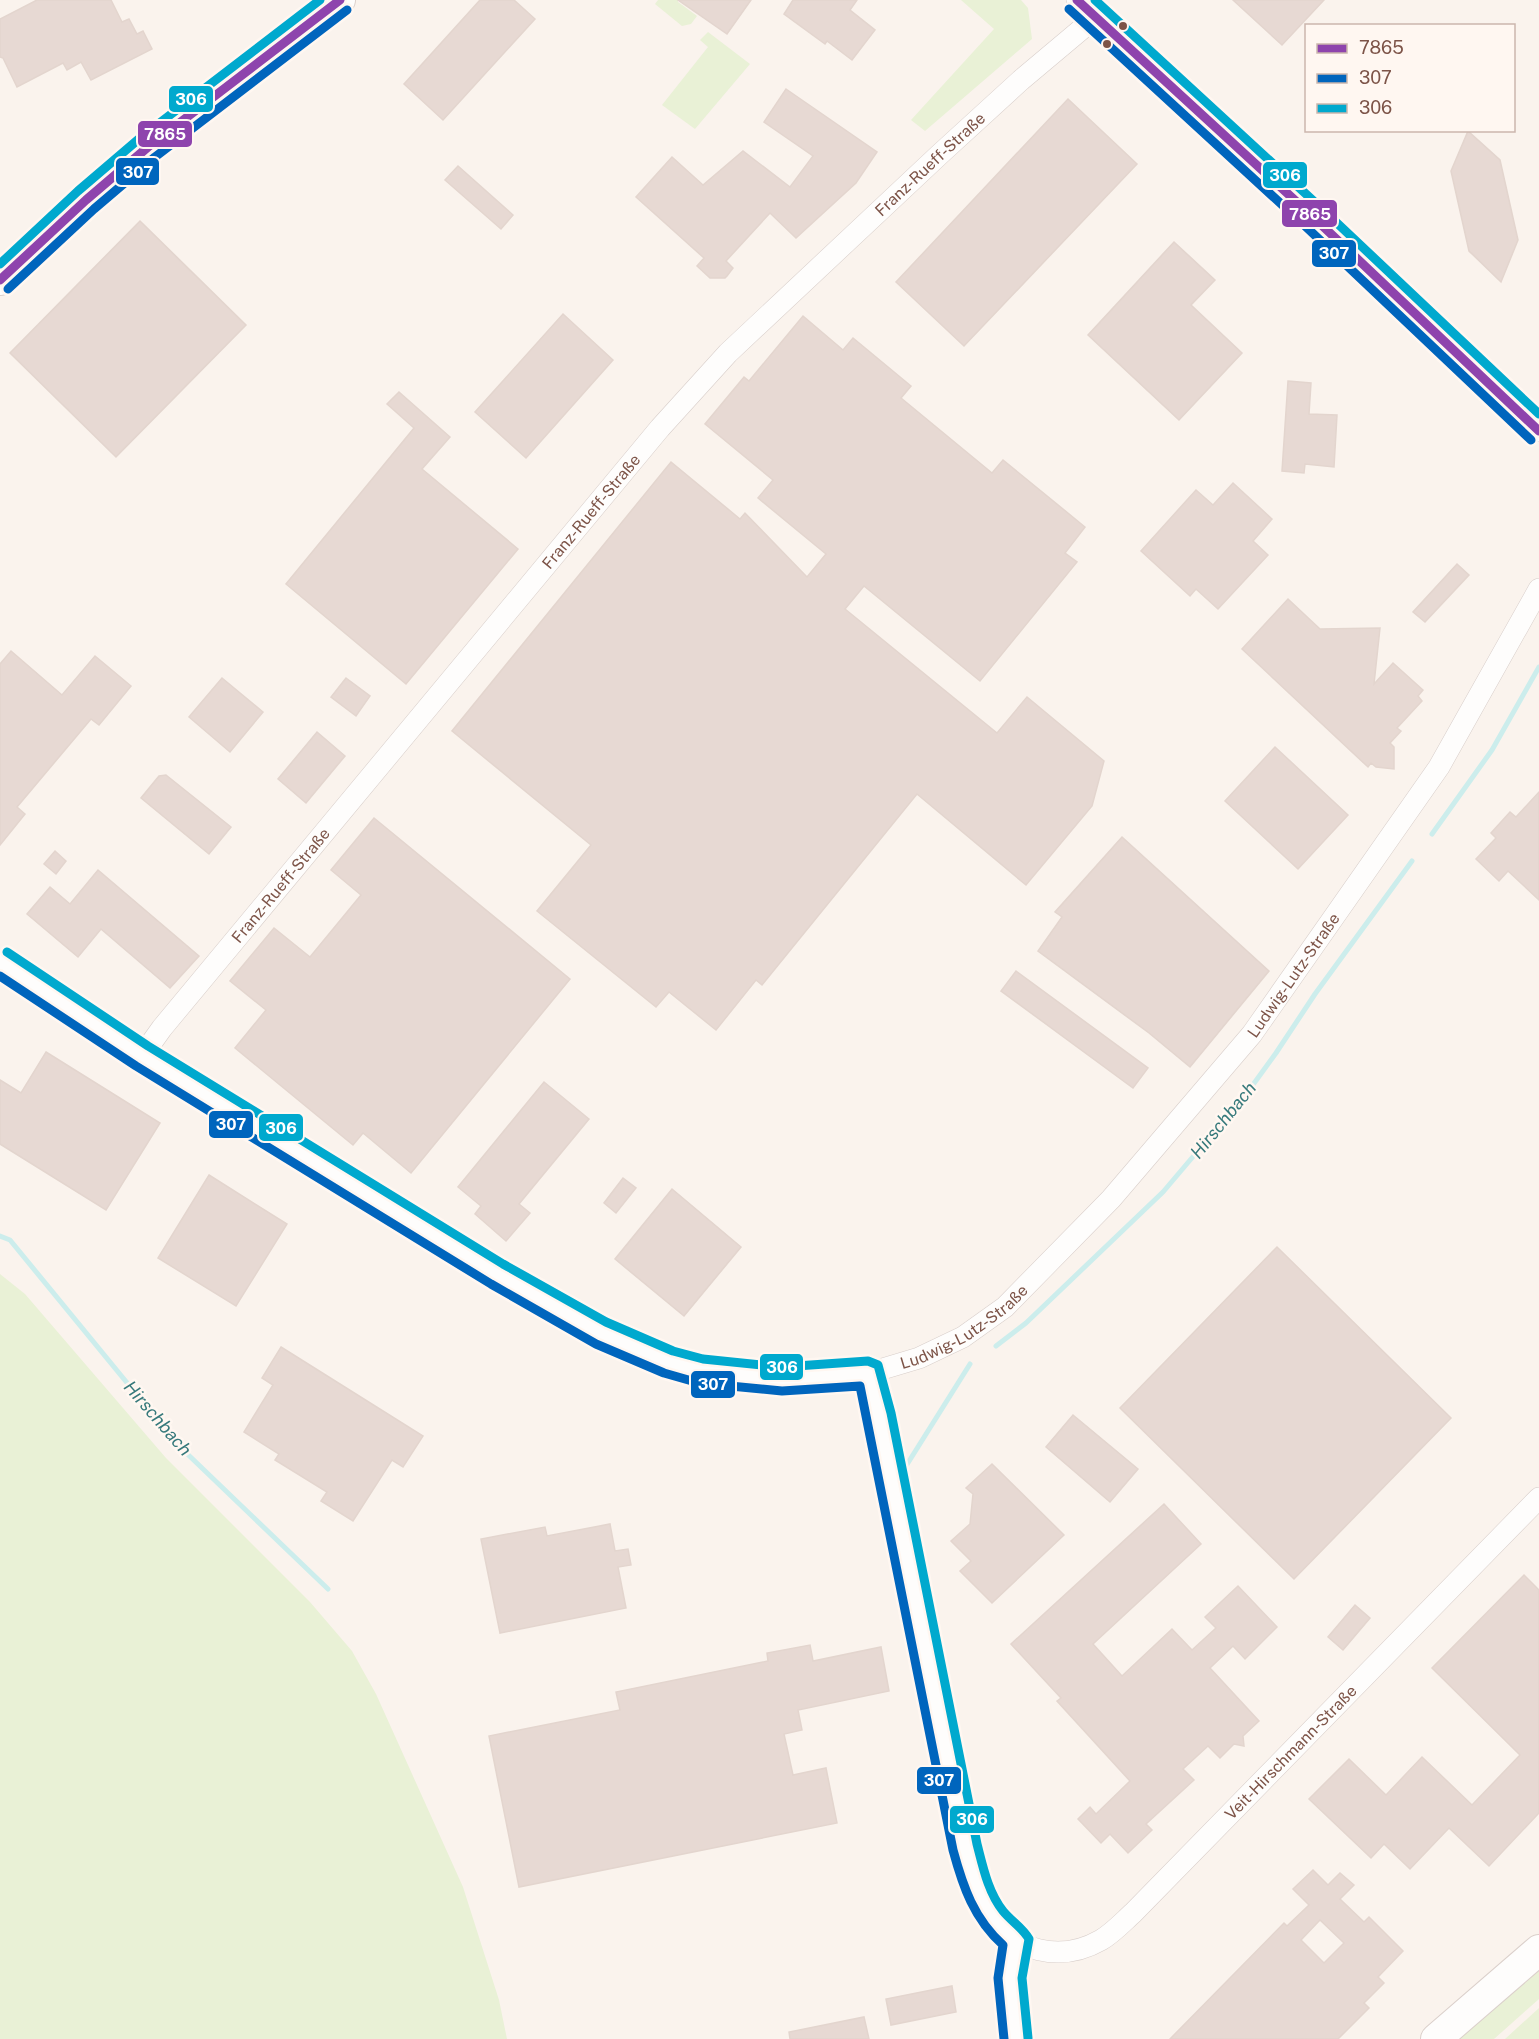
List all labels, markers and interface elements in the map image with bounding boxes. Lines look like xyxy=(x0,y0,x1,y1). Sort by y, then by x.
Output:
unlabelled marker xyxy=(1117,20,1129,32)
legend xyxy=(1305,24,1515,132)
text: 7865 xyxy=(1359,37,1404,58)
unlabelled marker xyxy=(1101,38,1113,50)
text: 307 xyxy=(1359,67,1392,88)
line badge: 306 xyxy=(168,85,214,113)
text: 306 xyxy=(175,90,207,109)
text: 306 xyxy=(1359,97,1392,118)
street label: Franz-Rueff-Straße xyxy=(871,108,989,220)
line badge: 7865 xyxy=(137,120,193,148)
text: 7865 xyxy=(144,125,186,144)
line badge: 307 xyxy=(115,157,160,186)
line badge: 306 xyxy=(1262,161,1308,189)
text: 307 xyxy=(123,163,153,182)
text: 306 xyxy=(1269,166,1301,185)
line badge: 7865 xyxy=(1281,199,1338,228)
text: 7865 xyxy=(1289,205,1331,224)
line badge: 307 xyxy=(1311,239,1357,268)
text: 307 xyxy=(1319,244,1349,263)
street label: Franz-Rueff-Straße xyxy=(538,450,644,572)
street label: Franz-Rueff-Straße xyxy=(227,824,334,946)
street label: Ludwig-Lutz-Straße xyxy=(1243,909,1343,1041)
water label: Hirschbach xyxy=(1186,1078,1260,1162)
line badge: 307 xyxy=(208,1110,254,1139)
line badge: 306 xyxy=(258,1113,304,1142)
text: 307 xyxy=(216,1115,246,1134)
text: 306 xyxy=(265,1119,297,1138)
street label: Ludwig-Lutz-Straße xyxy=(898,1280,1031,1373)
line badge: 306 xyxy=(759,1353,804,1381)
text: 306 xyxy=(766,1358,798,1377)
line badge: 307 xyxy=(690,1370,736,1399)
text: 307 xyxy=(698,1375,728,1394)
water label: Hirschbach xyxy=(120,1376,196,1460)
street label: Veit-Hirschmann-Straße xyxy=(1221,1681,1360,1823)
line badge: 307 xyxy=(916,1766,962,1795)
text: 307 xyxy=(924,1771,954,1790)
line badge: 306 xyxy=(949,1805,995,1834)
text: 306 xyxy=(956,1810,988,1829)

